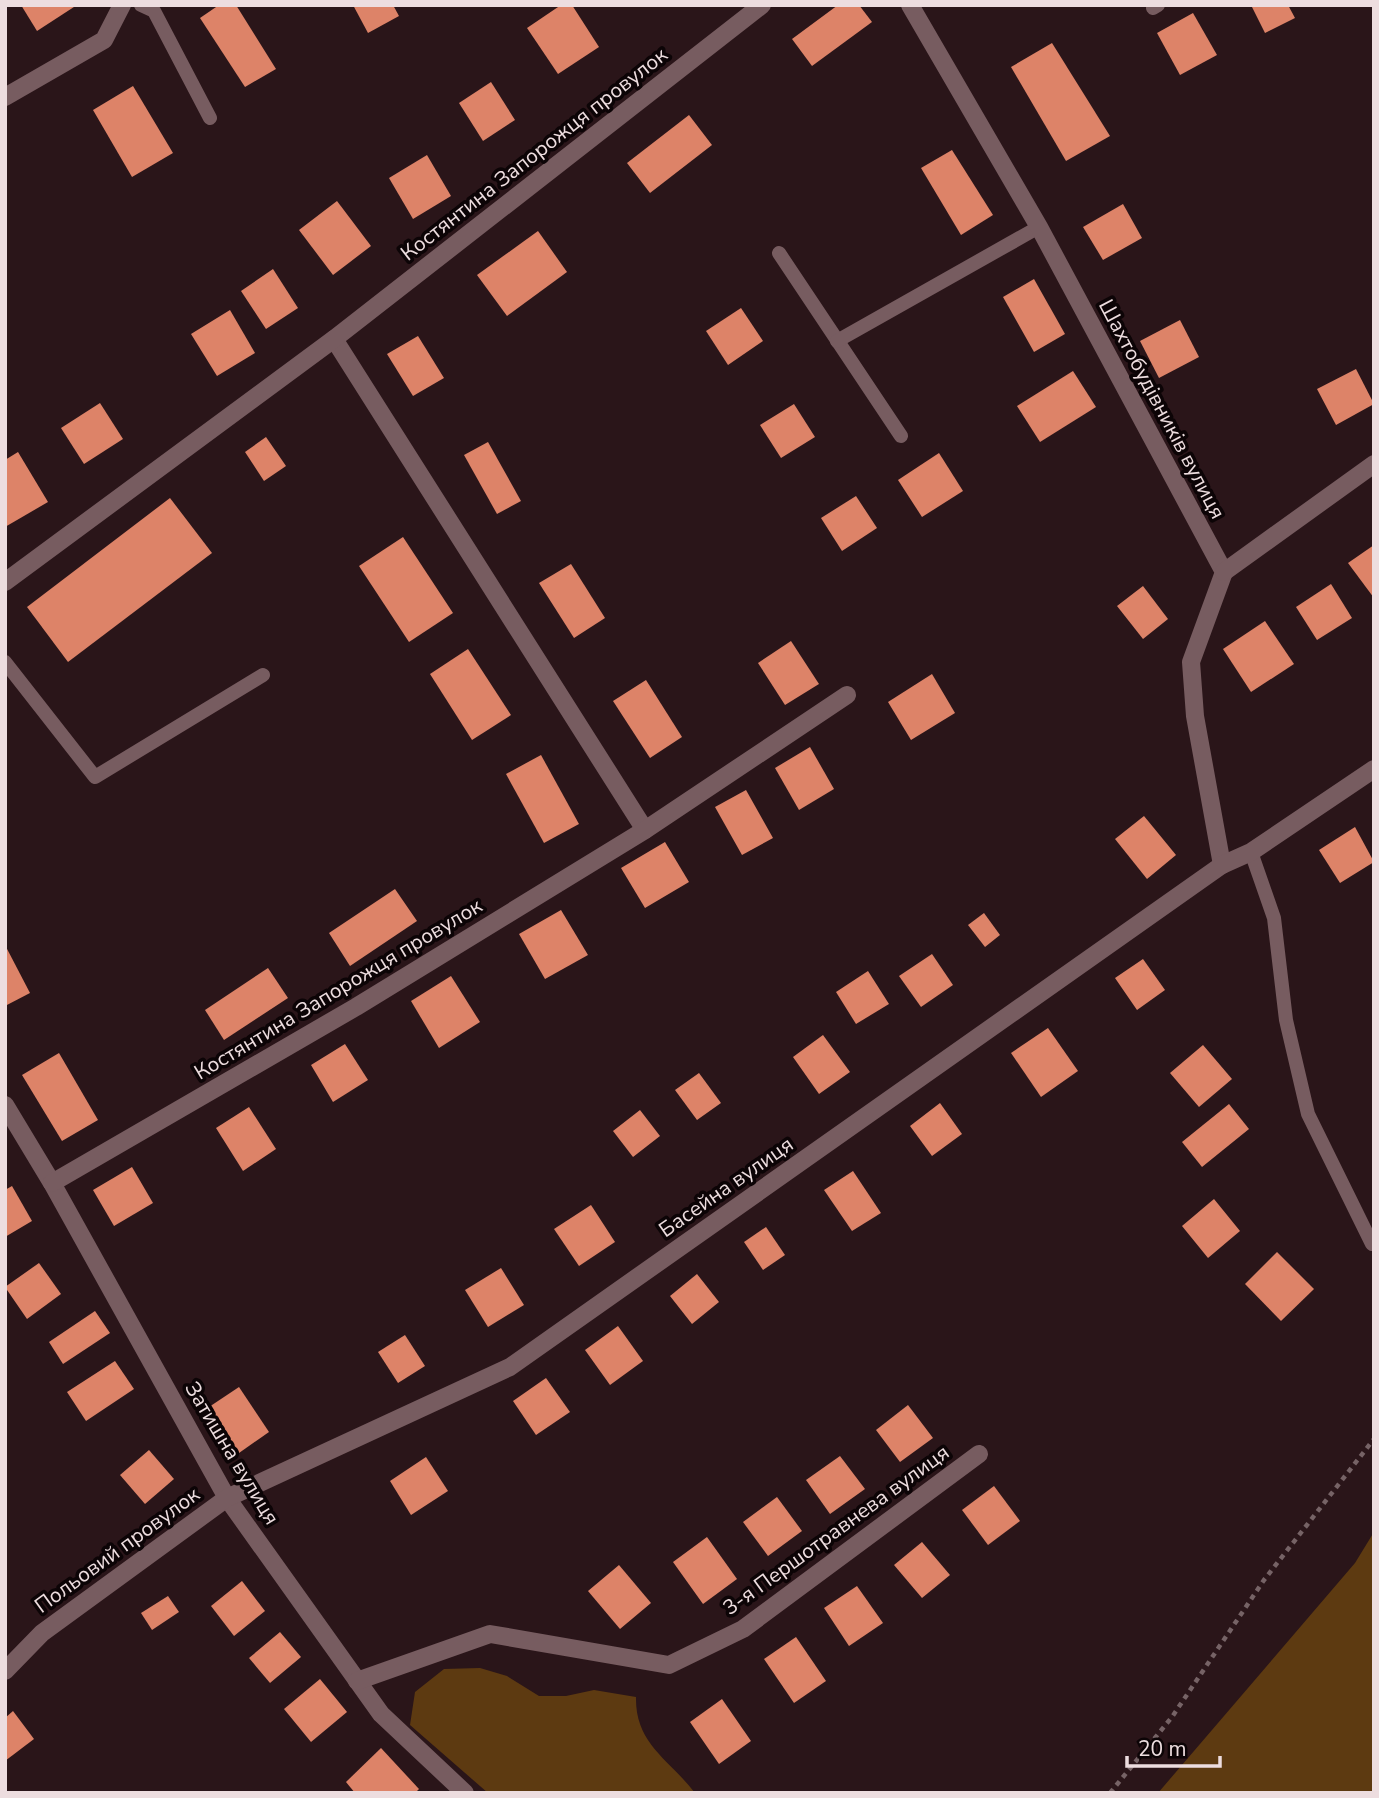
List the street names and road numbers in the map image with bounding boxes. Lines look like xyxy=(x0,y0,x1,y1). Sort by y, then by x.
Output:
street label: Костянтина Запорожця провулок xyxy=(395,40,674,267)
street label: Шахтобудівників вулиця xyxy=(1092,294,1232,524)
street label: Костянтина Запорожця провулок xyxy=(189,891,488,1086)
street label: Басейна вулиця xyxy=(653,1130,799,1244)
street label: Затишна вулиця xyxy=(178,1376,286,1530)
street label: 3-я Першотравнева вулиця xyxy=(717,1438,955,1622)
street label: Польовий провулок xyxy=(29,1480,206,1619)

